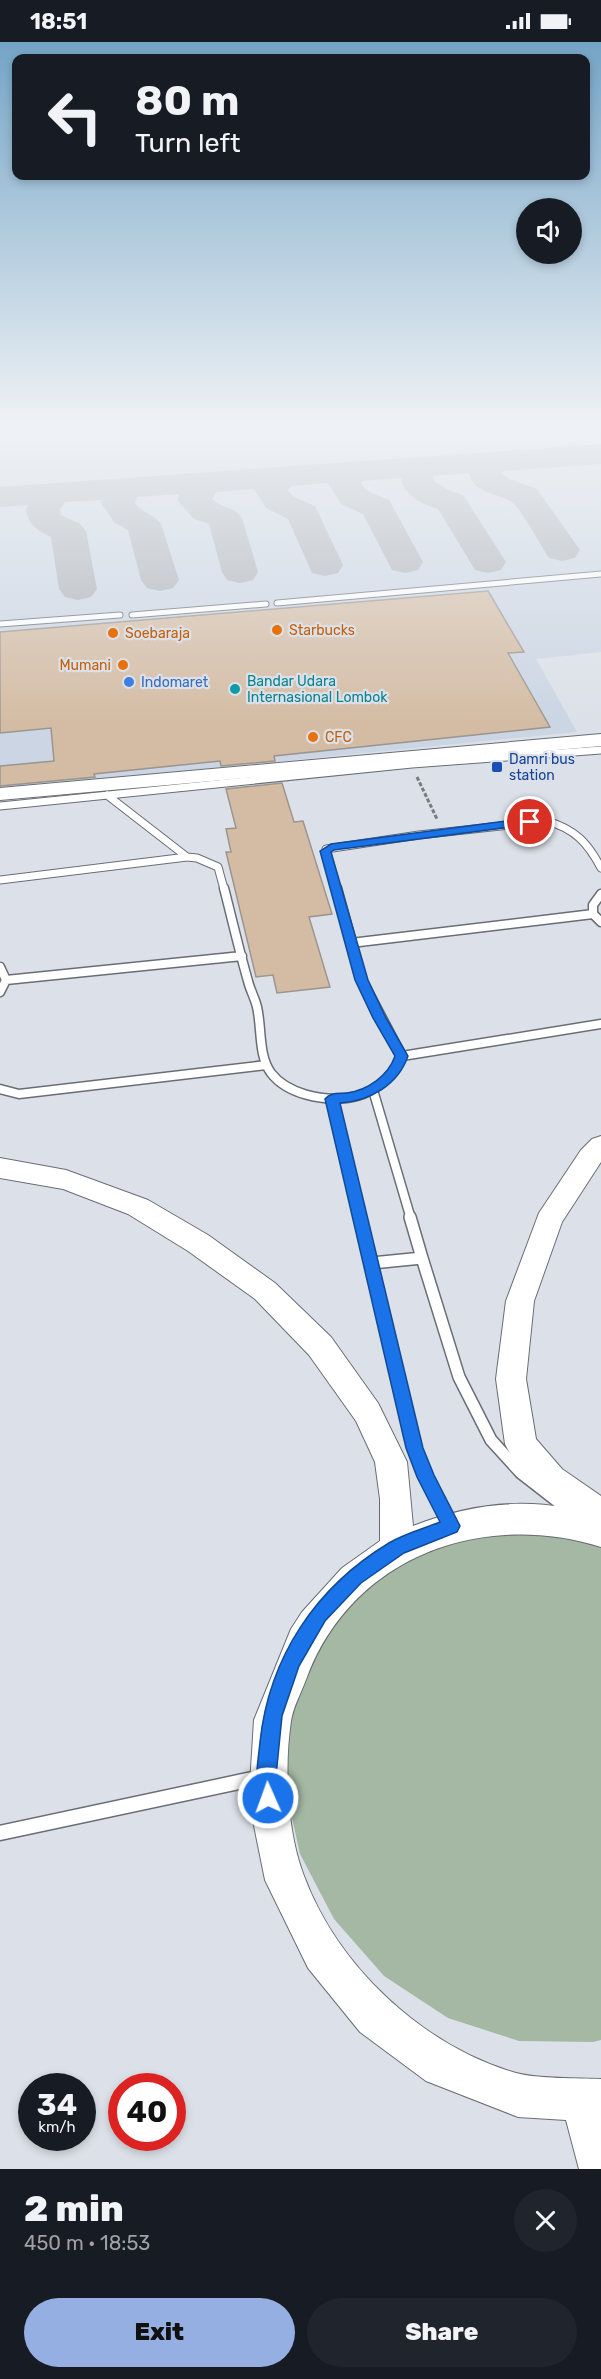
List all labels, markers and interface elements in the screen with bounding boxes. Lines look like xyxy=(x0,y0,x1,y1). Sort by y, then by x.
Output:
text: 18:51 xyxy=(30,8,87,35)
text: 80 m xyxy=(135,76,239,126)
icon: left xyxy=(36,78,114,156)
text: Turn left xyxy=(135,127,240,159)
map controls xyxy=(516,198,582,264)
button: sound xyxy=(516,198,582,264)
place label: Starbucks xyxy=(289,622,355,639)
marker: Starbucks xyxy=(270,623,284,637)
place label: Soebaraja xyxy=(125,625,190,642)
marker: Soebaraja xyxy=(106,626,120,640)
place label: Mumani xyxy=(59,657,111,674)
marker: Mumani xyxy=(116,658,130,672)
place label: Bandar Udara Internasional Lombok xyxy=(247,673,388,706)
place label: Indomaret xyxy=(141,674,209,691)
marker: Indomaret xyxy=(122,675,136,689)
marker: Bandar Udara Internasional Lombok xyxy=(228,682,242,696)
place label: CFC xyxy=(325,729,352,746)
marker: CFC xyxy=(306,730,320,744)
place label: Damri bus station xyxy=(509,751,575,784)
marker: Damri bus station xyxy=(490,760,504,774)
pin xyxy=(504,796,555,847)
icon: arrive xyxy=(513,805,546,838)
position arrow xyxy=(236,1766,300,1830)
speed limit sign: 40 xyxy=(108,2073,186,2151)
text: 34 xyxy=(37,2087,77,2123)
text: km/h xyxy=(38,2118,76,2136)
text: 2 min xyxy=(24,2187,124,2230)
button: close xyxy=(514,2189,577,2252)
text: 450 m · 18:53 xyxy=(24,2231,150,2255)
button: Exit xyxy=(24,2298,295,2367)
button: Share xyxy=(307,2298,577,2367)

